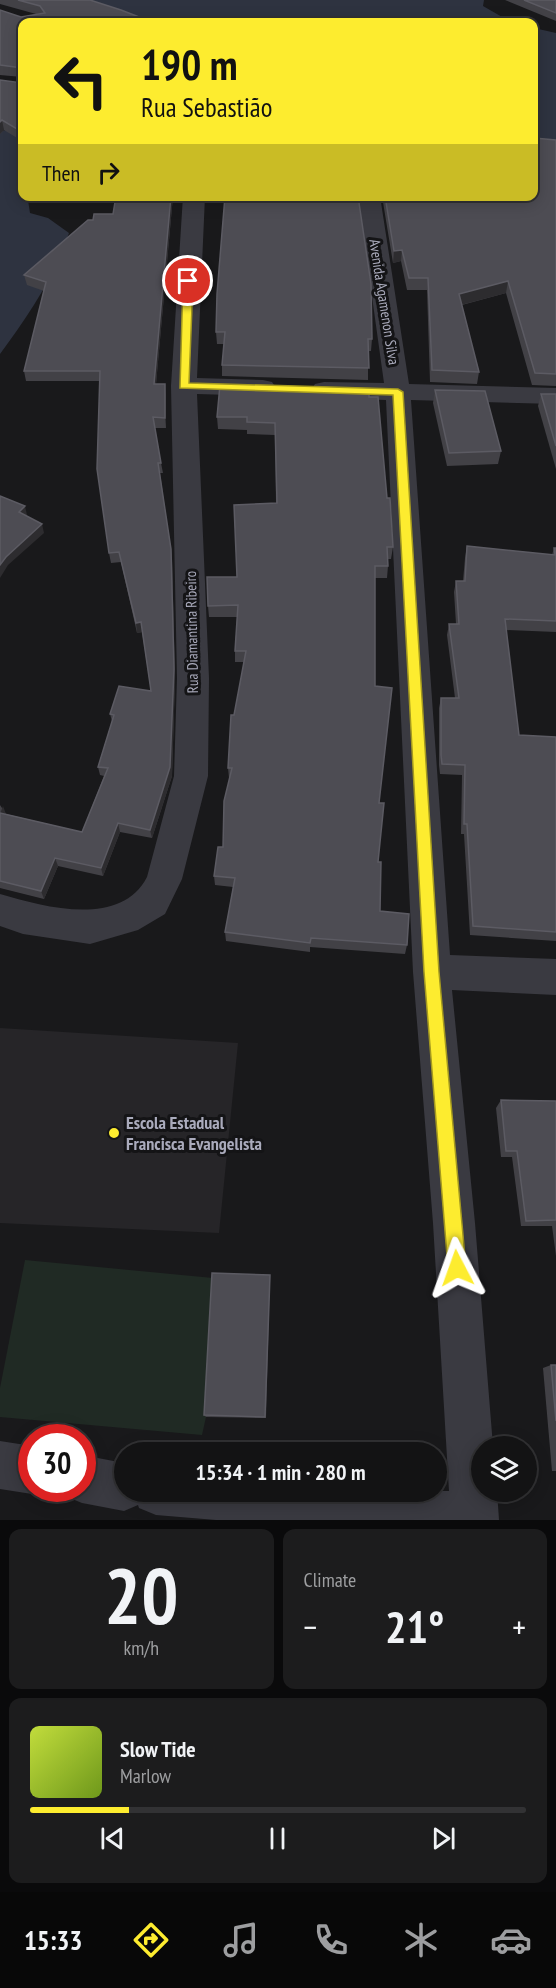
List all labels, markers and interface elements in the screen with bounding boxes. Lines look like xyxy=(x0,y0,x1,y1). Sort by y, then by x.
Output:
text: 190 m xyxy=(141,37,238,92)
icon: left xyxy=(42,42,120,120)
text: Rua Sebastião xyxy=(141,90,272,124)
icon: right xyxy=(92,156,125,189)
text: Then xyxy=(42,159,80,187)
street label: Avenida Agamenon Silva xyxy=(365,238,404,366)
pin xyxy=(162,255,213,306)
icon: arrive xyxy=(171,264,204,297)
street label: Rua Diamantina Ribeiro xyxy=(181,571,202,693)
place label: Escola Estadual Francisca Evangelista xyxy=(126,1111,262,1155)
marker: Escola Estadual Francisca Evangelista xyxy=(107,1126,121,1140)
position arrow xyxy=(425,1236,489,1300)
speed limit sign: 30 xyxy=(18,1424,96,1502)
map controls xyxy=(471,1436,537,1502)
button: layers xyxy=(471,1436,537,1502)
text: 15:34 · 1 min · 280 m xyxy=(195,1458,366,1486)
text: 20 xyxy=(104,1545,179,1646)
text: Climate xyxy=(304,1567,356,1593)
text: 21° xyxy=(385,1597,444,1655)
text: − xyxy=(304,1605,317,1648)
text: + xyxy=(512,1605,526,1648)
text: km/h xyxy=(124,1635,159,1661)
text: Slow Tide xyxy=(120,1735,196,1763)
text: Marlow xyxy=(120,1763,171,1789)
icon: previous xyxy=(96,1822,129,1855)
icon: pause xyxy=(261,1822,294,1855)
icon: next xyxy=(427,1822,460,1855)
icon: directions xyxy=(130,1919,172,1961)
icon: music xyxy=(220,1919,262,1961)
icon: phone xyxy=(310,1919,352,1961)
icon: climate xyxy=(400,1919,442,1961)
icon: car xyxy=(490,1919,532,1961)
text: 15:33 xyxy=(24,1923,82,1957)

